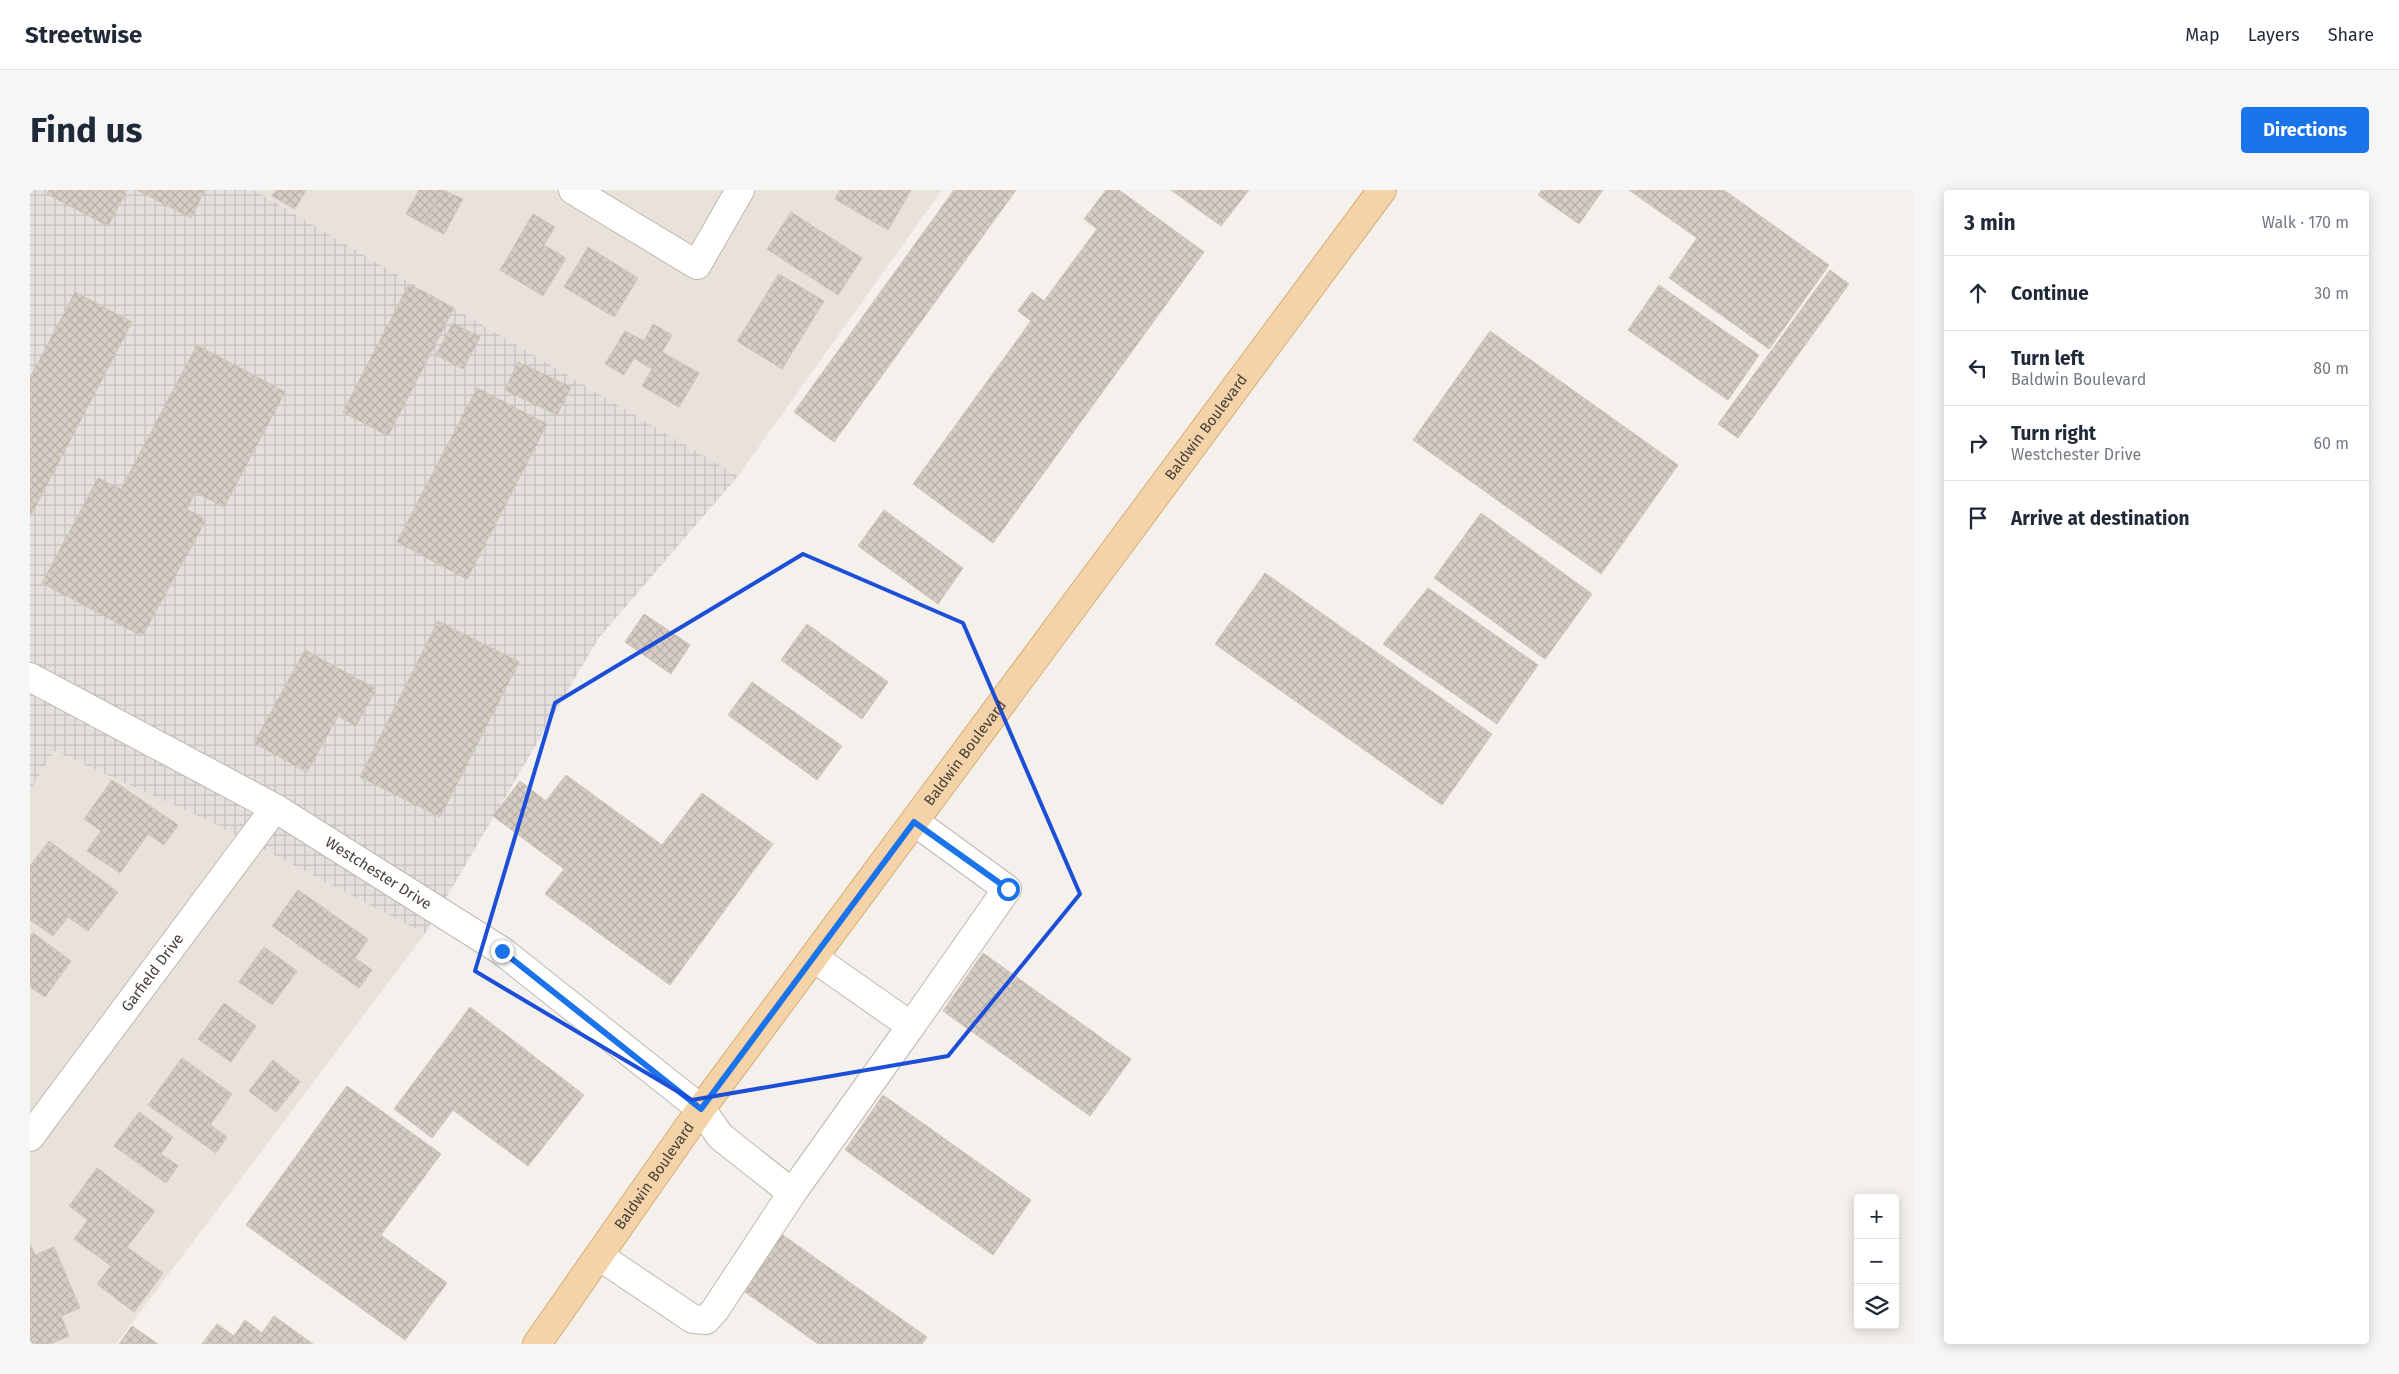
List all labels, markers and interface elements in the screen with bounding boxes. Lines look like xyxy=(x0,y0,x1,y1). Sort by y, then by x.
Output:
text: Streetwise xyxy=(25,21,142,49)
text: Map xyxy=(2185,24,2220,46)
text: Layers xyxy=(2248,24,2300,46)
text: Share xyxy=(2328,24,2374,46)
button: Directions xyxy=(2241,107,2369,153)
text: Find us xyxy=(30,109,142,151)
text: 3 min xyxy=(1964,210,2016,236)
text: Walk · 170 m xyxy=(2262,213,2349,232)
icon: ahead xyxy=(1964,279,1992,307)
text: Continue xyxy=(2011,282,2089,305)
text: 30 m xyxy=(2314,284,2349,303)
text: Turn left xyxy=(2011,347,2085,370)
icon: left xyxy=(1964,354,1992,382)
text: 80 m xyxy=(2313,359,2349,378)
text: Baldwin Boulevard xyxy=(2011,370,2146,389)
street label: Baldwin Boulevard xyxy=(1161,371,1251,484)
text: Turn right xyxy=(2011,422,2096,445)
icon: right xyxy=(1964,429,1992,457)
text: 60 m xyxy=(2314,434,2349,453)
text: Westchester Drive xyxy=(2011,445,2141,464)
icon: arrive xyxy=(1964,504,1992,532)
text: Arrive at destination xyxy=(2011,507,2190,530)
street label: Baldwin Boulevard xyxy=(920,696,1010,809)
street label: Westchester Drive xyxy=(322,833,435,913)
route start xyxy=(997,878,1020,901)
street label: Garfield Drive xyxy=(118,930,187,1015)
route end xyxy=(491,940,514,963)
street label: Baldwin Boulevard xyxy=(611,1119,698,1233)
map controls xyxy=(1854,1194,1899,1329)
button: + xyxy=(1854,1194,1899,1239)
button: − xyxy=(1854,1239,1899,1284)
button: layers xyxy=(1854,1284,1899,1329)

